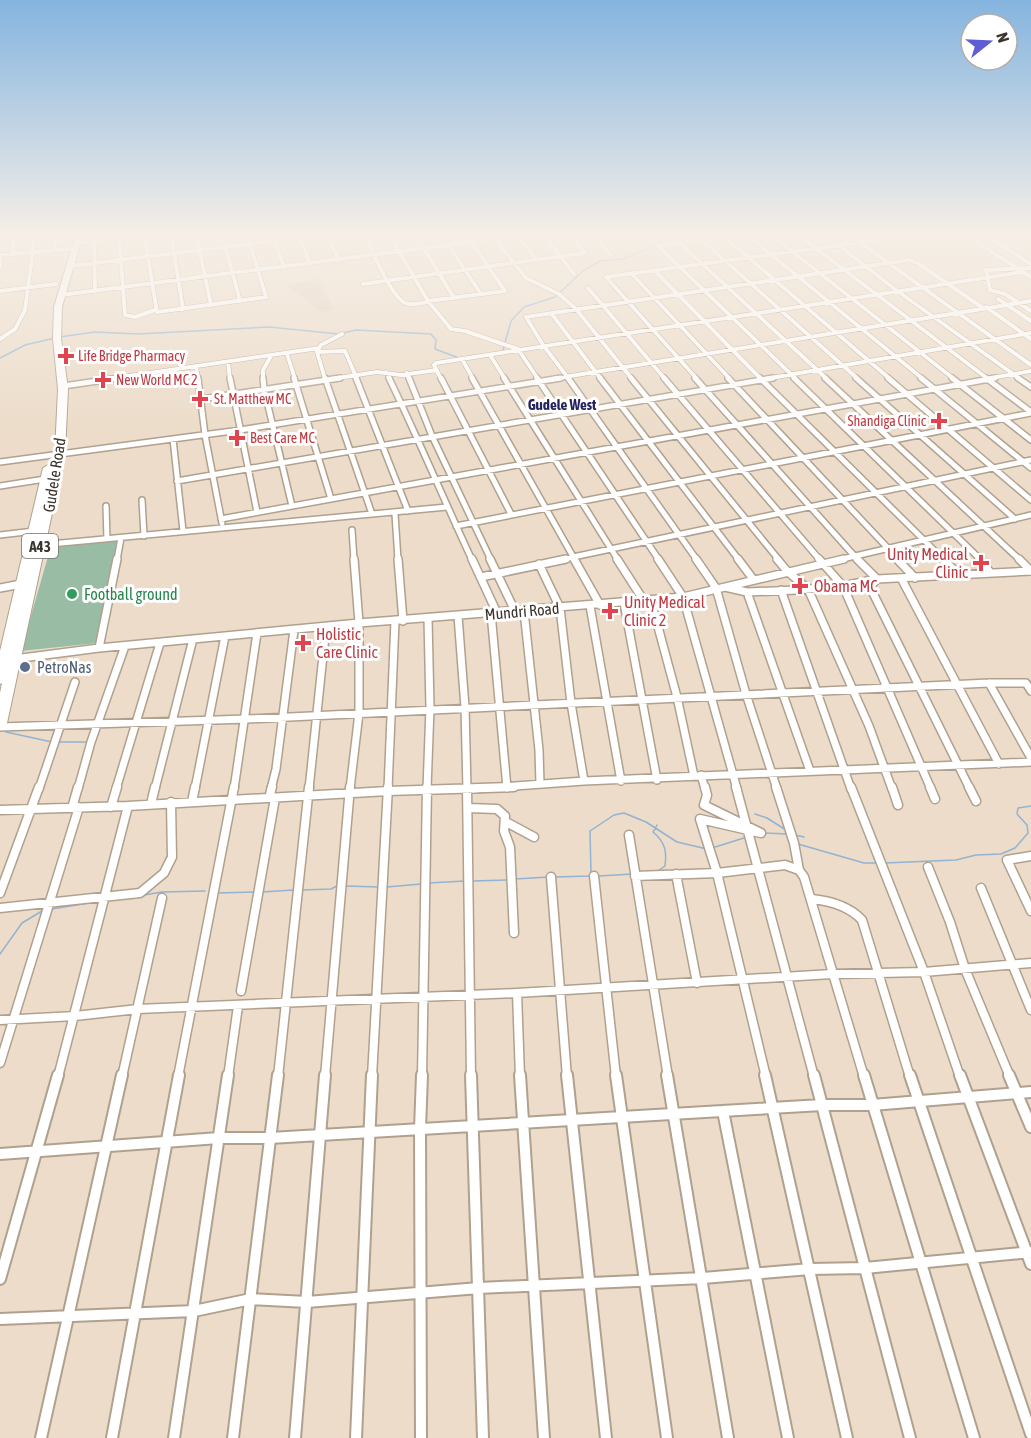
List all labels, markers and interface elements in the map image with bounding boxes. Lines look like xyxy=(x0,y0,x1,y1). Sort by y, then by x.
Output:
north arrow xyxy=(959,12,1019,72)
text: N xyxy=(993,30,1013,45)
place label: Life Bridge Pharmacy xyxy=(78,348,185,364)
marker: Life Bridge Pharmacy xyxy=(59,349,73,363)
marker: New World MC 2 xyxy=(94,371,112,389)
place label: New World MC 2 xyxy=(116,372,198,388)
marker: St. Matthew MC xyxy=(191,390,209,408)
place label: St. Matthew MC xyxy=(214,391,292,407)
district label: Gudele West xyxy=(528,396,597,413)
marker: Shandiga Clinic xyxy=(930,412,948,430)
place label: Shandiga Clinic xyxy=(848,413,927,429)
marker: Best Care MC xyxy=(228,429,246,447)
place label: Best Care MC xyxy=(250,430,315,446)
street label: Gudele Road xyxy=(39,436,69,514)
road number: A43 xyxy=(22,534,58,558)
place label: Unity Medical Clinic xyxy=(887,545,969,581)
marker: Unity Medical Clinic xyxy=(972,554,990,572)
marker: Obama MC xyxy=(791,577,809,595)
place label: Obama MC xyxy=(814,577,877,595)
place label: Football ground xyxy=(84,585,178,604)
marker: Football ground xyxy=(65,587,79,601)
place label: Unity Medical Clinic 2 xyxy=(624,593,706,629)
street label: Mundri Road xyxy=(484,599,560,623)
marker: Unity Medical Clinic 2 xyxy=(601,602,619,620)
place label: Holistic Care Clinic xyxy=(316,625,377,661)
marker: Holistic Care Clinic xyxy=(294,634,312,652)
place label: PetroNas xyxy=(37,658,92,676)
marker: PetroNas xyxy=(18,660,32,674)

